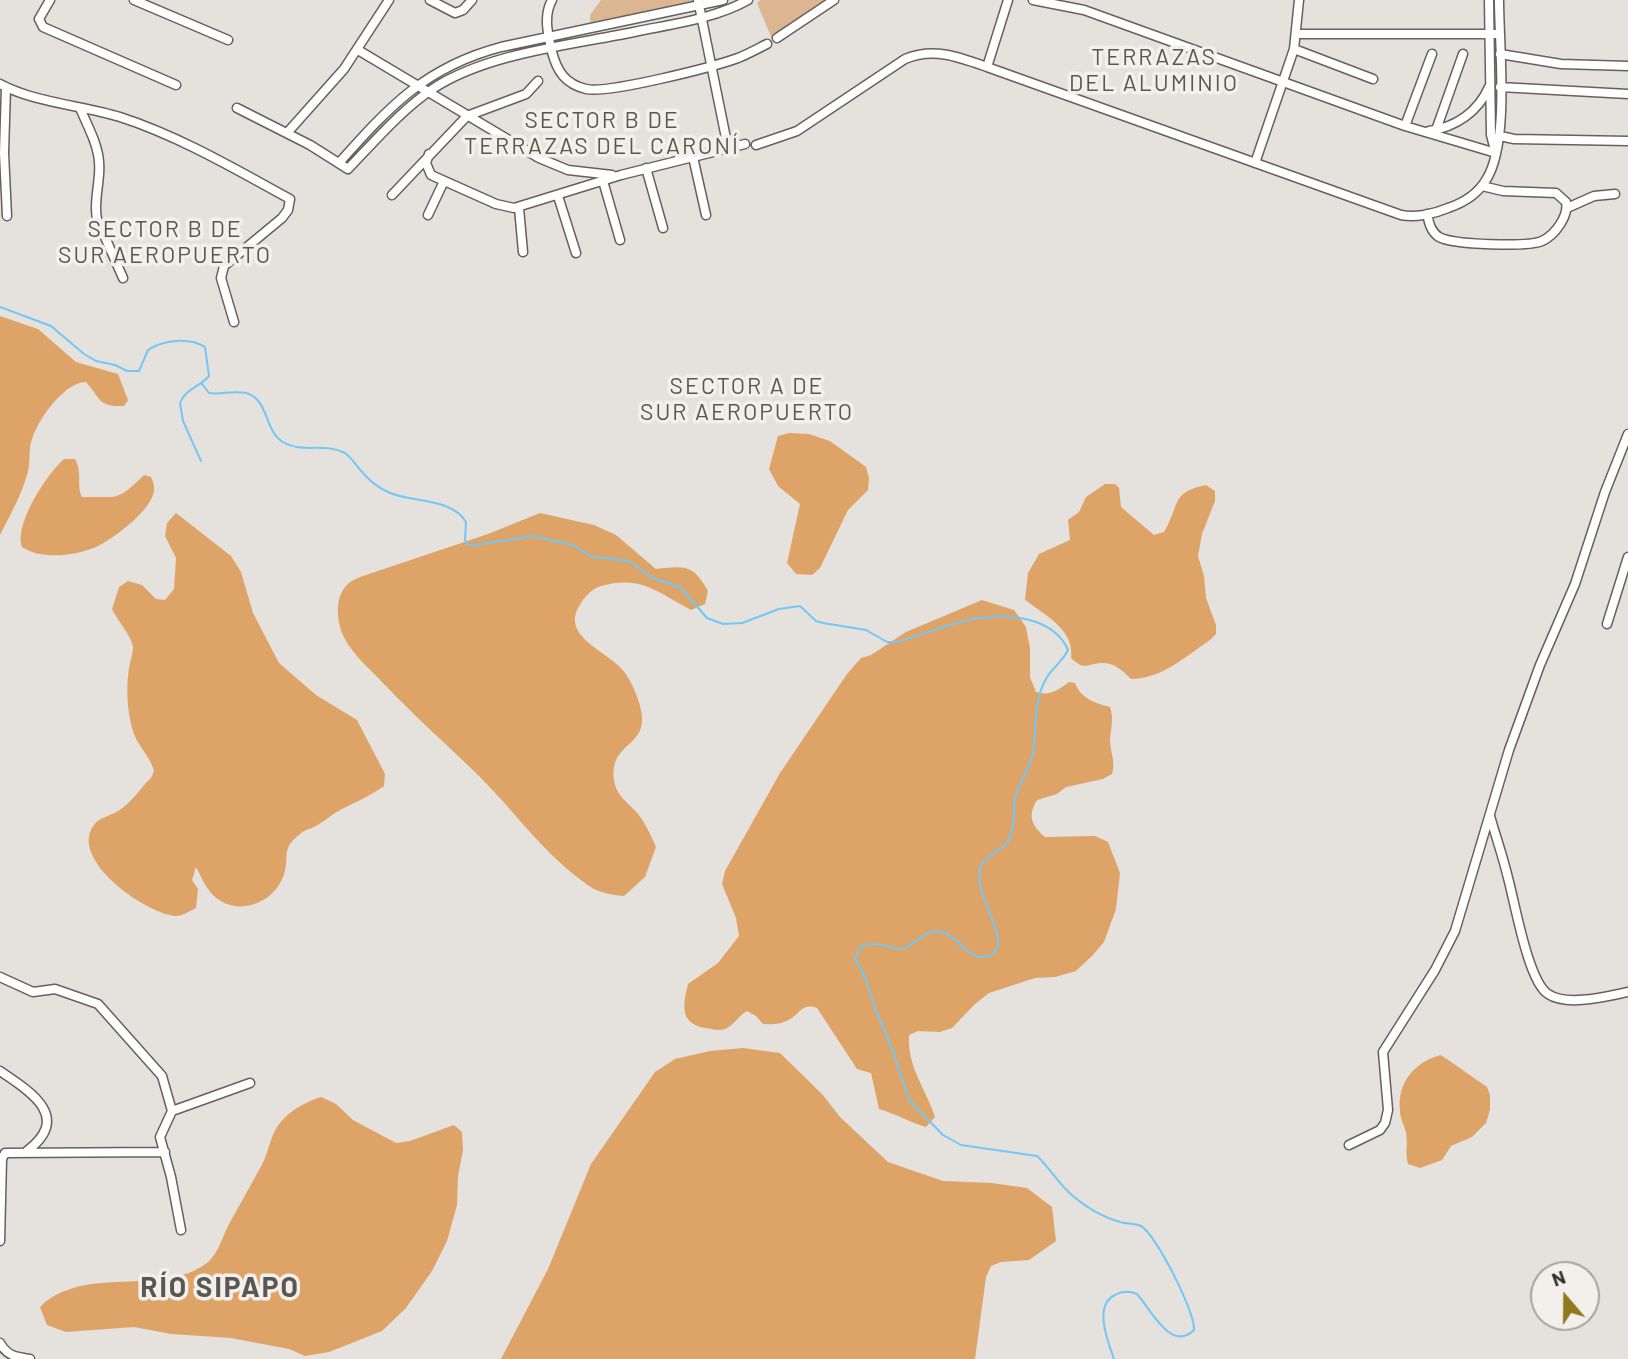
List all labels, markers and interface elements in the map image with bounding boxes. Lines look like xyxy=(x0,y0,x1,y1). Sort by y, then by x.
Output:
district label: TERRAZAS DEL ALUMINIO xyxy=(1071,43,1237,97)
district label: SECTOR B DE TERRAZAS DEL CARONÍ xyxy=(466,106,738,160)
district label: SECTOR B DE SUR AEROPUERTO xyxy=(60,215,270,269)
district label: SECTOR A DE SUR AEROPUERTO xyxy=(642,372,852,426)
north arrow xyxy=(1530,1261,1600,1331)
text: N xyxy=(1548,1265,1568,1291)
district label: RÍO SIPAPO xyxy=(141,1271,299,1305)

